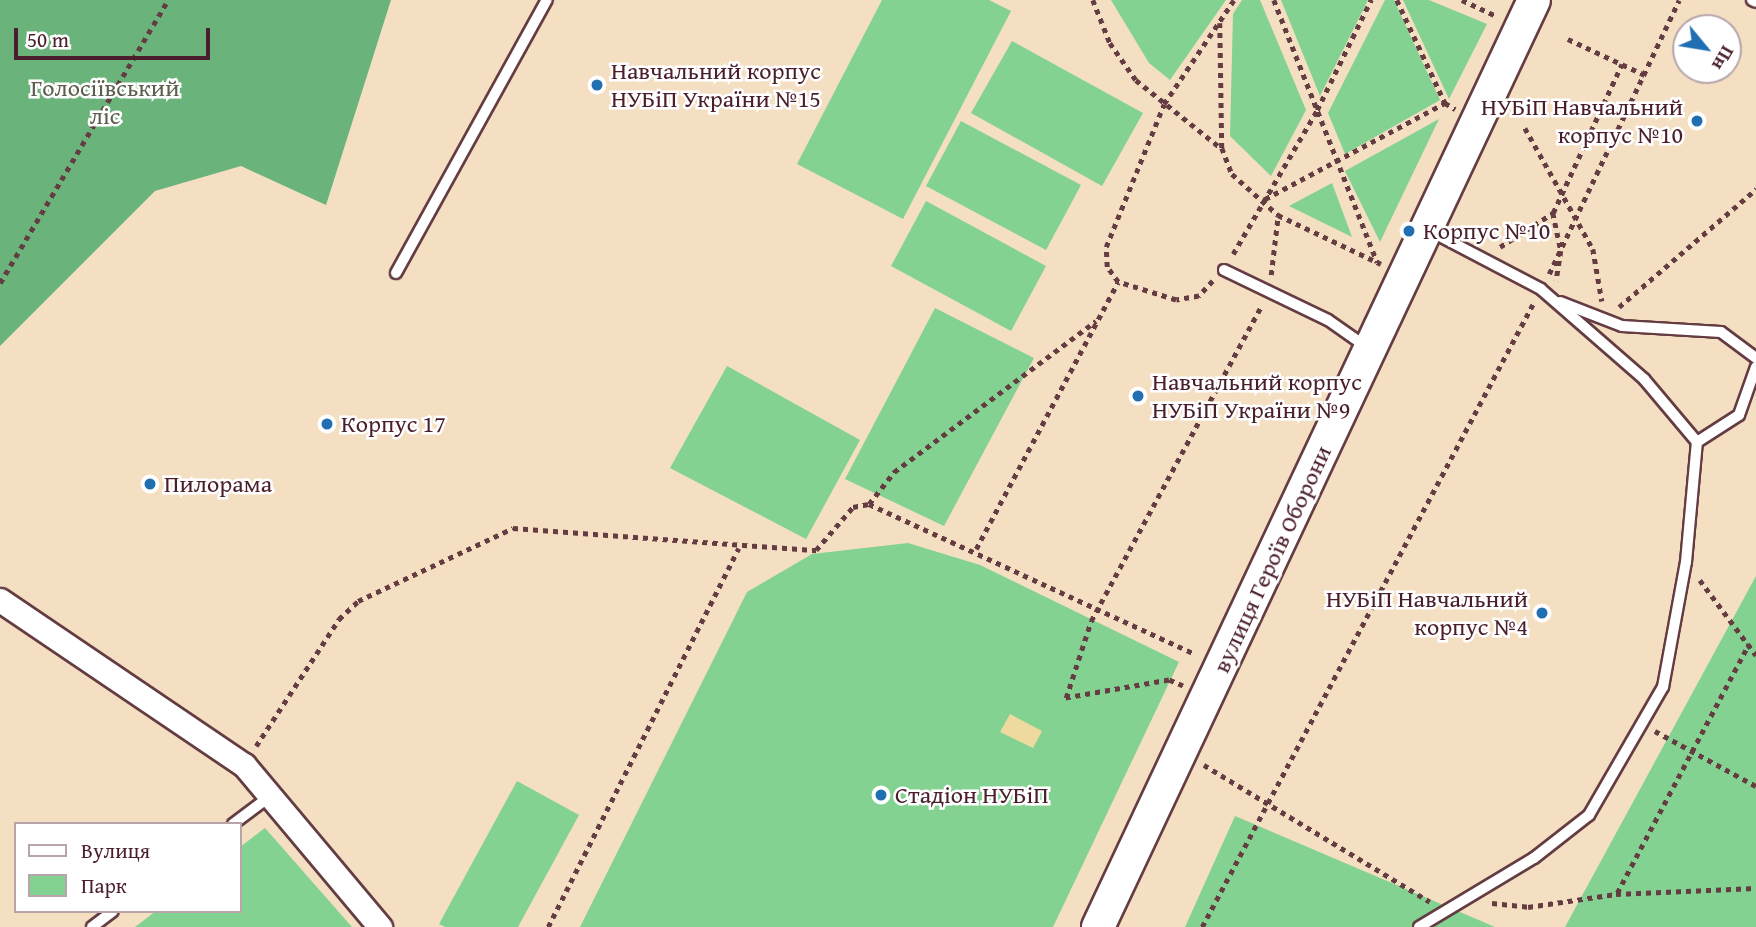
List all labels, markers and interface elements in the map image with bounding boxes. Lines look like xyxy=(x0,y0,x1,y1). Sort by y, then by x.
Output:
scale bar xyxy=(18,14,214,58)
north arrow xyxy=(1672,14,1742,84)
text: 50 m xyxy=(27,24,69,55)
text: Пн xyxy=(1705,41,1742,76)
place label: Навчальний корпус НУБіП України №15 xyxy=(611,57,821,113)
park label: Голосіївський ліс xyxy=(31,74,179,130)
marker: Навчальний корпус НУБіП України №15 xyxy=(589,77,605,93)
place label: НУБіП Навчальний корпус №10 xyxy=(1481,93,1683,149)
marker: НУБіП Навчальний корпус №10 xyxy=(1689,113,1705,129)
place label: Корпус №10 xyxy=(1423,217,1550,245)
marker: Корпус №10 xyxy=(1401,223,1417,239)
place label: Навчальний корпус НУБіП України №9 xyxy=(1152,368,1362,424)
marker: Навчальний корпус НУБіП України №9 xyxy=(1130,388,1146,404)
place label: Корпус 17 xyxy=(341,410,446,438)
marker: Корпус 17 xyxy=(319,416,335,432)
street label: вулиця Героїв Оборони xyxy=(1207,441,1337,677)
place label: Пилорама xyxy=(164,470,272,498)
marker: Пилорама xyxy=(142,476,158,492)
place label: НУБіП Навчальний корпус №4 xyxy=(1326,585,1528,641)
marker: НУБіП Навчальний корпус №4 xyxy=(1534,605,1550,621)
place label: Стадіон НУБіП xyxy=(895,781,1049,809)
marker: Стадіон НУБіП xyxy=(873,787,889,803)
legend xyxy=(14,822,242,913)
text: Вулиця xyxy=(81,835,150,866)
text: Парк xyxy=(81,870,127,901)

